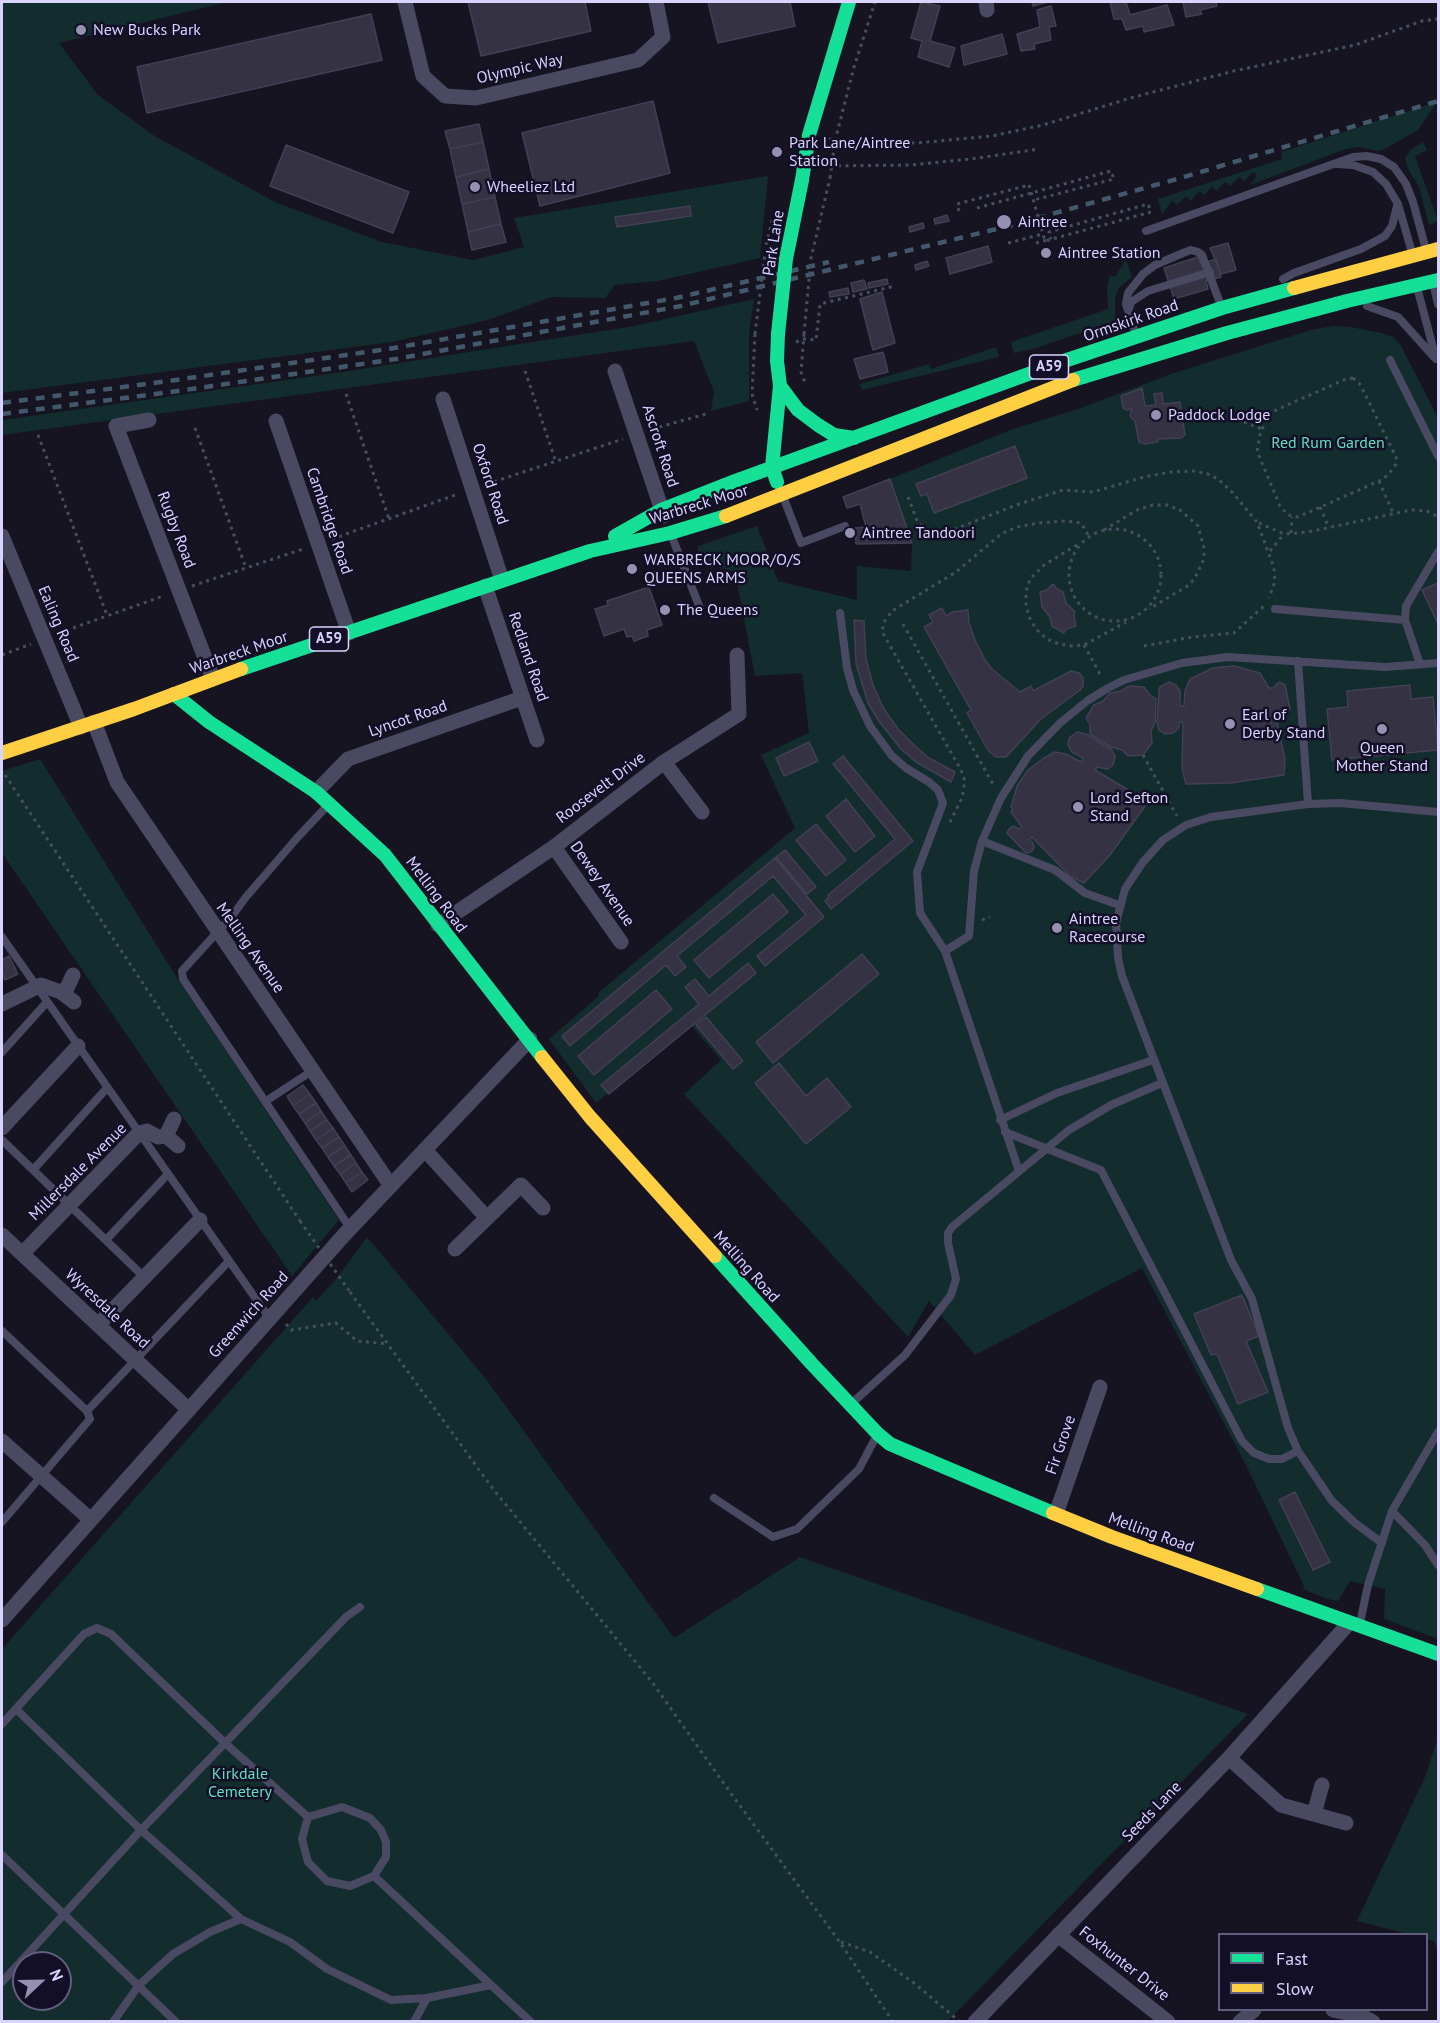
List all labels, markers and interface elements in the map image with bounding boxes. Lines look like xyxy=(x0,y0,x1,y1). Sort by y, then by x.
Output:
place label: New Bucks Park xyxy=(93,20,201,40)
marker: New Bucks Park xyxy=(74,23,88,37)
street label: Olympic Way xyxy=(475,50,565,88)
place label: Park Lane/Aintree Station xyxy=(789,133,910,171)
marker: Park Lane/Aintree Station xyxy=(770,145,784,159)
place label: Wheeliez Ltd xyxy=(487,177,575,197)
marker: Wheeliez Ltd xyxy=(468,180,482,194)
street label: Park Lane xyxy=(759,209,789,277)
place label: Aintree xyxy=(1018,212,1067,232)
marker: Aintree xyxy=(995,213,1013,231)
place label: Aintree Station xyxy=(1058,243,1161,263)
marker: Aintree Station xyxy=(1039,246,1053,260)
street label: Ormskirk Road xyxy=(1081,296,1181,346)
road number: A59 xyxy=(1030,355,1068,379)
street label: Ascroft Road xyxy=(638,402,682,490)
place label: Paddock Lodge xyxy=(1168,405,1270,425)
marker: Paddock Lodge xyxy=(1149,408,1163,422)
park label: Red Rum Garden xyxy=(1271,433,1385,453)
street label: Oxford Road xyxy=(468,441,512,527)
street label: Cambridge Road xyxy=(302,465,356,577)
street label: Warbreck Moor xyxy=(647,481,751,529)
street label: Rugby Road xyxy=(153,489,199,571)
place label: Aintree Tandoori xyxy=(862,523,975,543)
marker: Aintree Tandoori xyxy=(843,526,857,540)
place label: WARBRECK MOOR/O/S QUEENS ARMS xyxy=(644,550,801,588)
marker: WARBRECK MOOR/O/S QUEENS ARMS xyxy=(625,562,639,576)
street label: Ealing Road xyxy=(33,583,83,665)
place label: The Queens xyxy=(677,600,758,620)
marker: The Queens xyxy=(658,603,672,617)
street label: Redland Road xyxy=(504,610,552,704)
street label: Warbreck Moor xyxy=(187,627,291,679)
road number: A59 xyxy=(310,627,348,651)
street label: Lyncot Road xyxy=(366,697,450,741)
place label: Earl of Derby Stand xyxy=(1242,705,1325,743)
marker: Earl of Derby Stand xyxy=(1223,717,1237,731)
marker: Queen Mother Stand xyxy=(1375,722,1389,736)
place label: Queen Mother Stand xyxy=(1336,738,1428,776)
street label: Roosevelt Drive xyxy=(553,748,649,828)
place label: Lord Sefton Stand xyxy=(1090,788,1168,826)
marker: Lord Sefton Stand xyxy=(1071,800,1085,814)
street label: Dewey Avenue xyxy=(566,838,638,930)
street label: Melling Road xyxy=(401,853,471,937)
street label: Melling Avenue xyxy=(212,899,288,997)
place label: Aintree Racecourse xyxy=(1069,909,1145,947)
marker: Aintree Racecourse xyxy=(1050,921,1064,935)
street label: Millersdale Avenue xyxy=(25,1119,131,1225)
street label: Melling Road xyxy=(709,1227,783,1307)
street label: Wyresdale Road xyxy=(61,1265,153,1353)
street label: Greenwich Road xyxy=(205,1268,293,1362)
street label: Fir Grove xyxy=(1042,1413,1080,1477)
street label: Melling Road xyxy=(1105,1509,1197,1557)
park label: Kirkdale Cemetery xyxy=(208,1764,272,1802)
street label: Seeds Lane xyxy=(1118,1778,1186,1846)
street label: Foxhunter Drive xyxy=(1075,1923,1173,2005)
legend xyxy=(1218,1933,1428,2011)
text: Fast xyxy=(1276,1947,1308,1970)
north arrow xyxy=(12,1951,72,2011)
text: N xyxy=(46,1966,68,1984)
text: Slow xyxy=(1276,1977,1314,2000)

